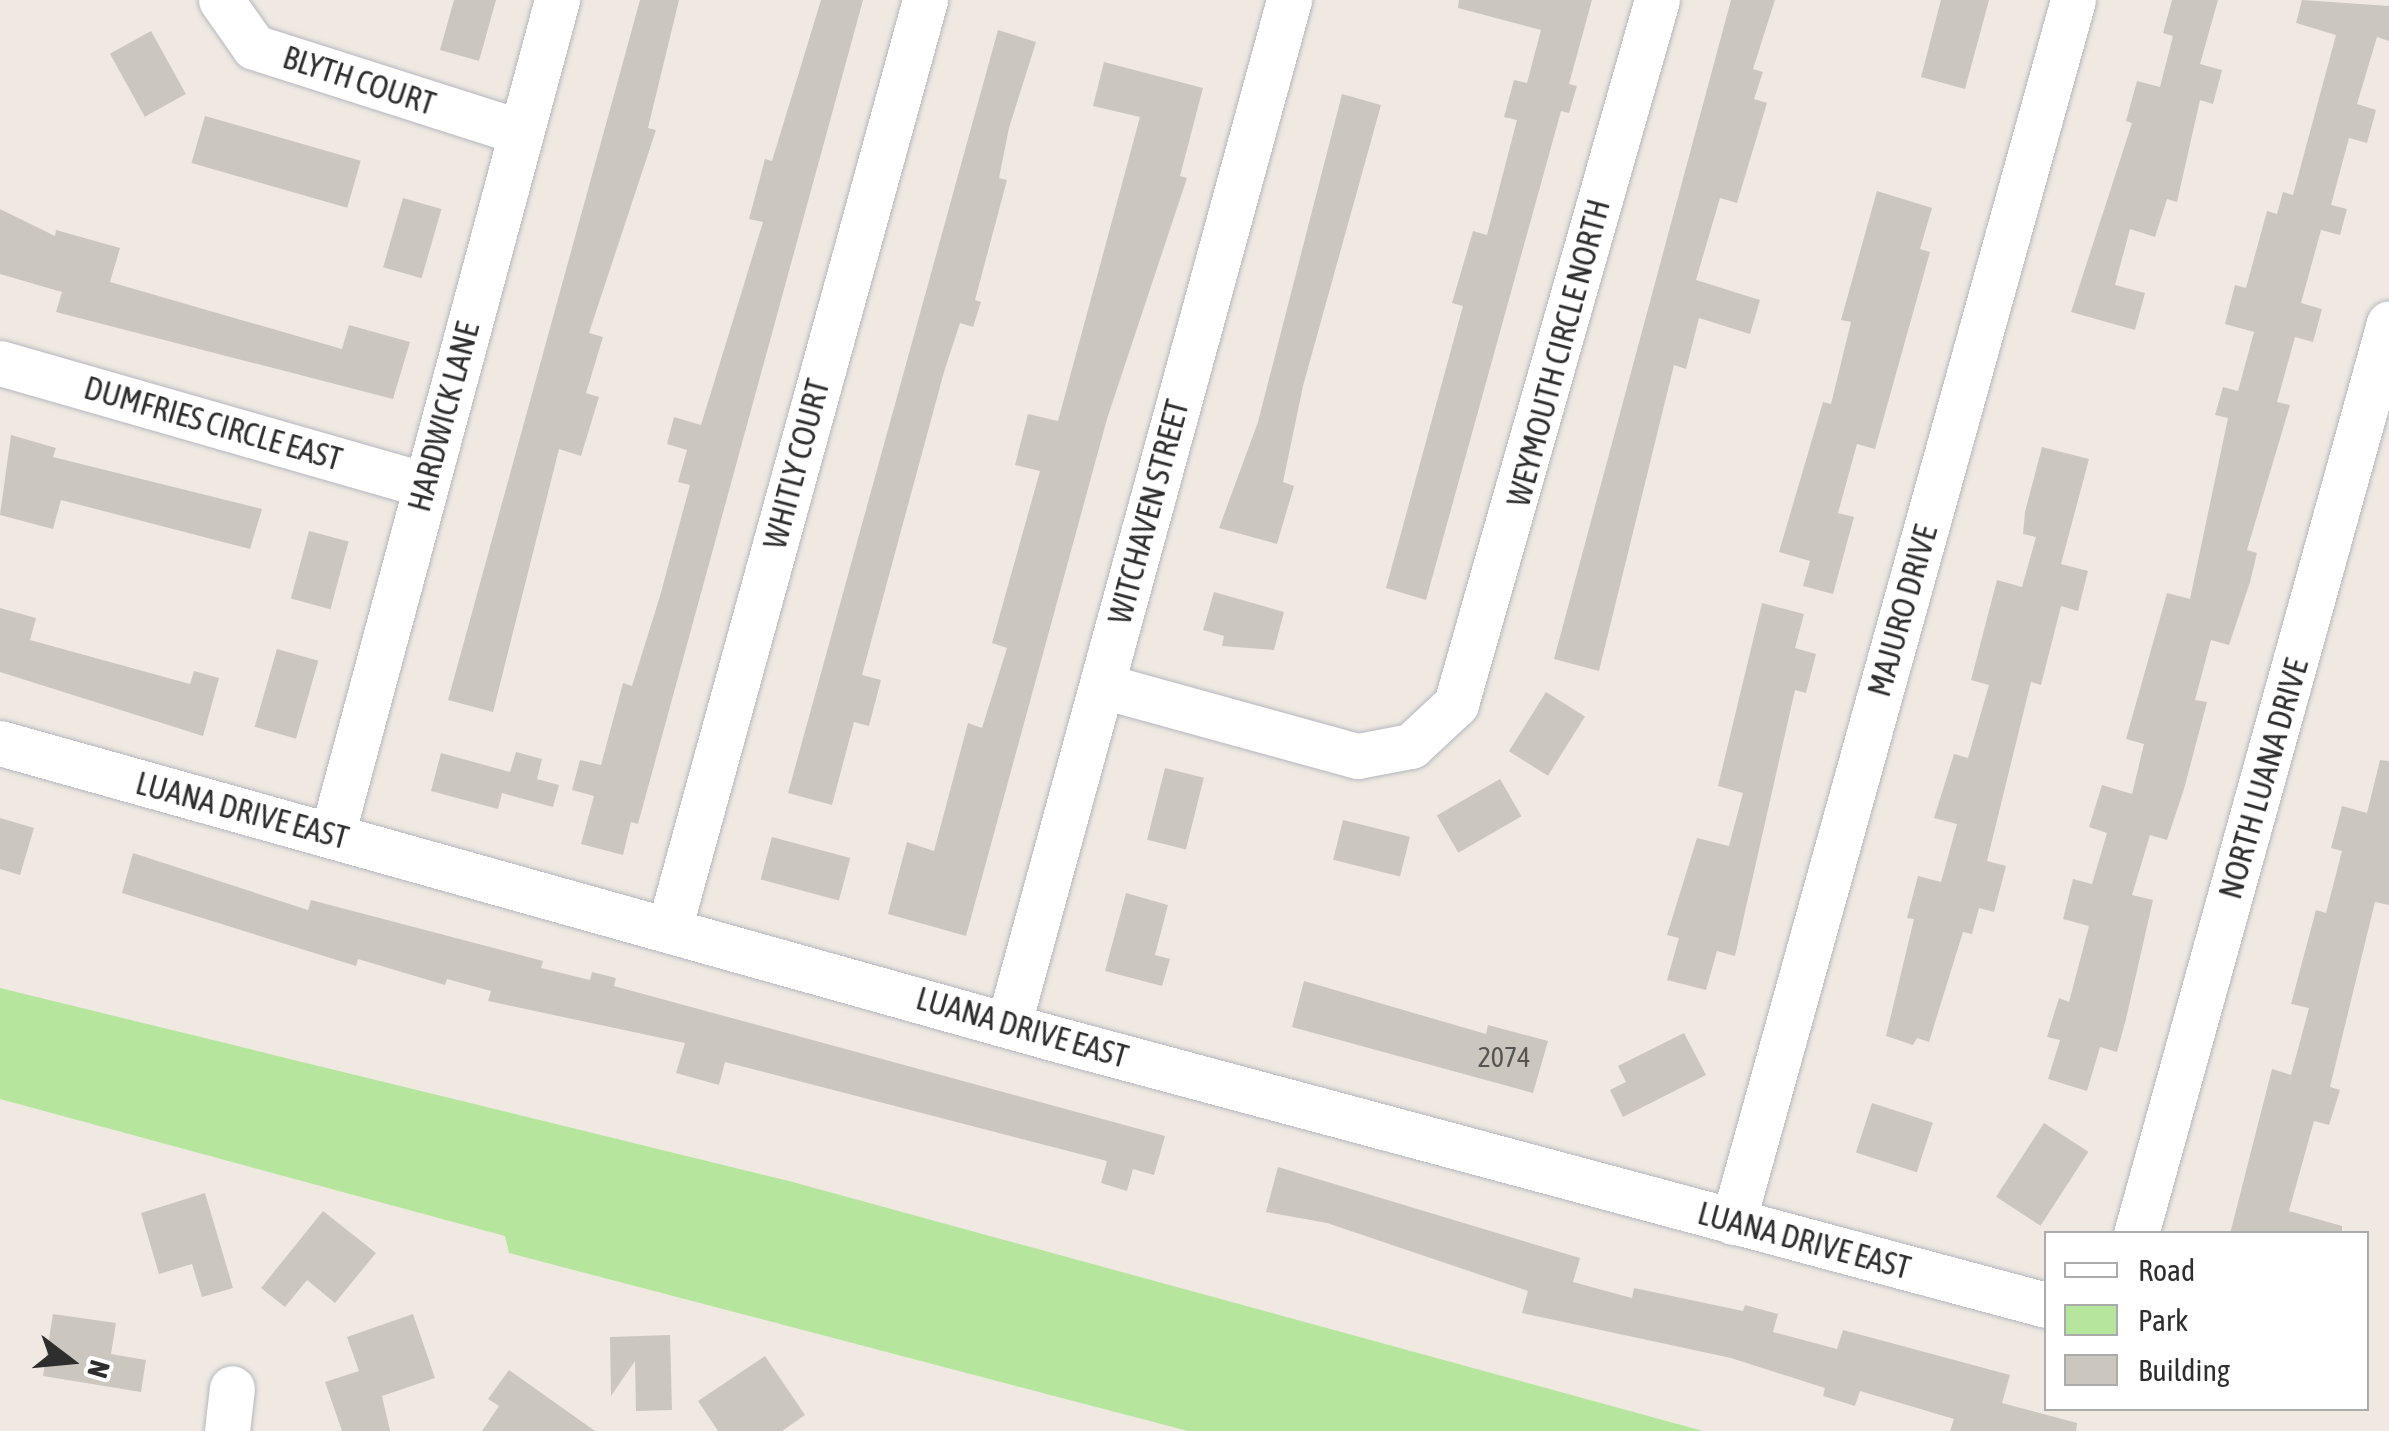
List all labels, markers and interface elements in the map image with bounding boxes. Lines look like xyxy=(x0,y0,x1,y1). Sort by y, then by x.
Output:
street label: BLYTH COURT xyxy=(278,38,440,124)
street label: WEYMOUTH CIRCLE NORTH xyxy=(1500,195,1618,511)
street label: HARDWICK LANE xyxy=(400,318,488,516)
street label: DUMFRIES CIRCLE EAST xyxy=(80,369,346,479)
street label: WHITLY COURT xyxy=(756,375,838,553)
street label: WITCHAVEN STREET xyxy=(1101,396,1197,628)
street label: MAJURO DRIVE xyxy=(1860,521,1946,701)
street label: NORTH LUANA DRIVE xyxy=(2211,655,2317,903)
street label: LUANA DRIVE EAST xyxy=(132,764,352,858)
street label: LUANA DRIVE EAST xyxy=(912,979,1132,1077)
house number: 2074 xyxy=(1478,1040,1530,1074)
street label: LUANA DRIVE EAST xyxy=(1694,1194,1914,1288)
legend xyxy=(2044,1231,2369,1411)
text: Road xyxy=(2138,1253,2195,1287)
text: Park xyxy=(2138,1303,2188,1337)
north arrow xyxy=(20,1311,120,1411)
text: Building xyxy=(2138,1353,2230,1387)
text: N xyxy=(81,1357,116,1382)

